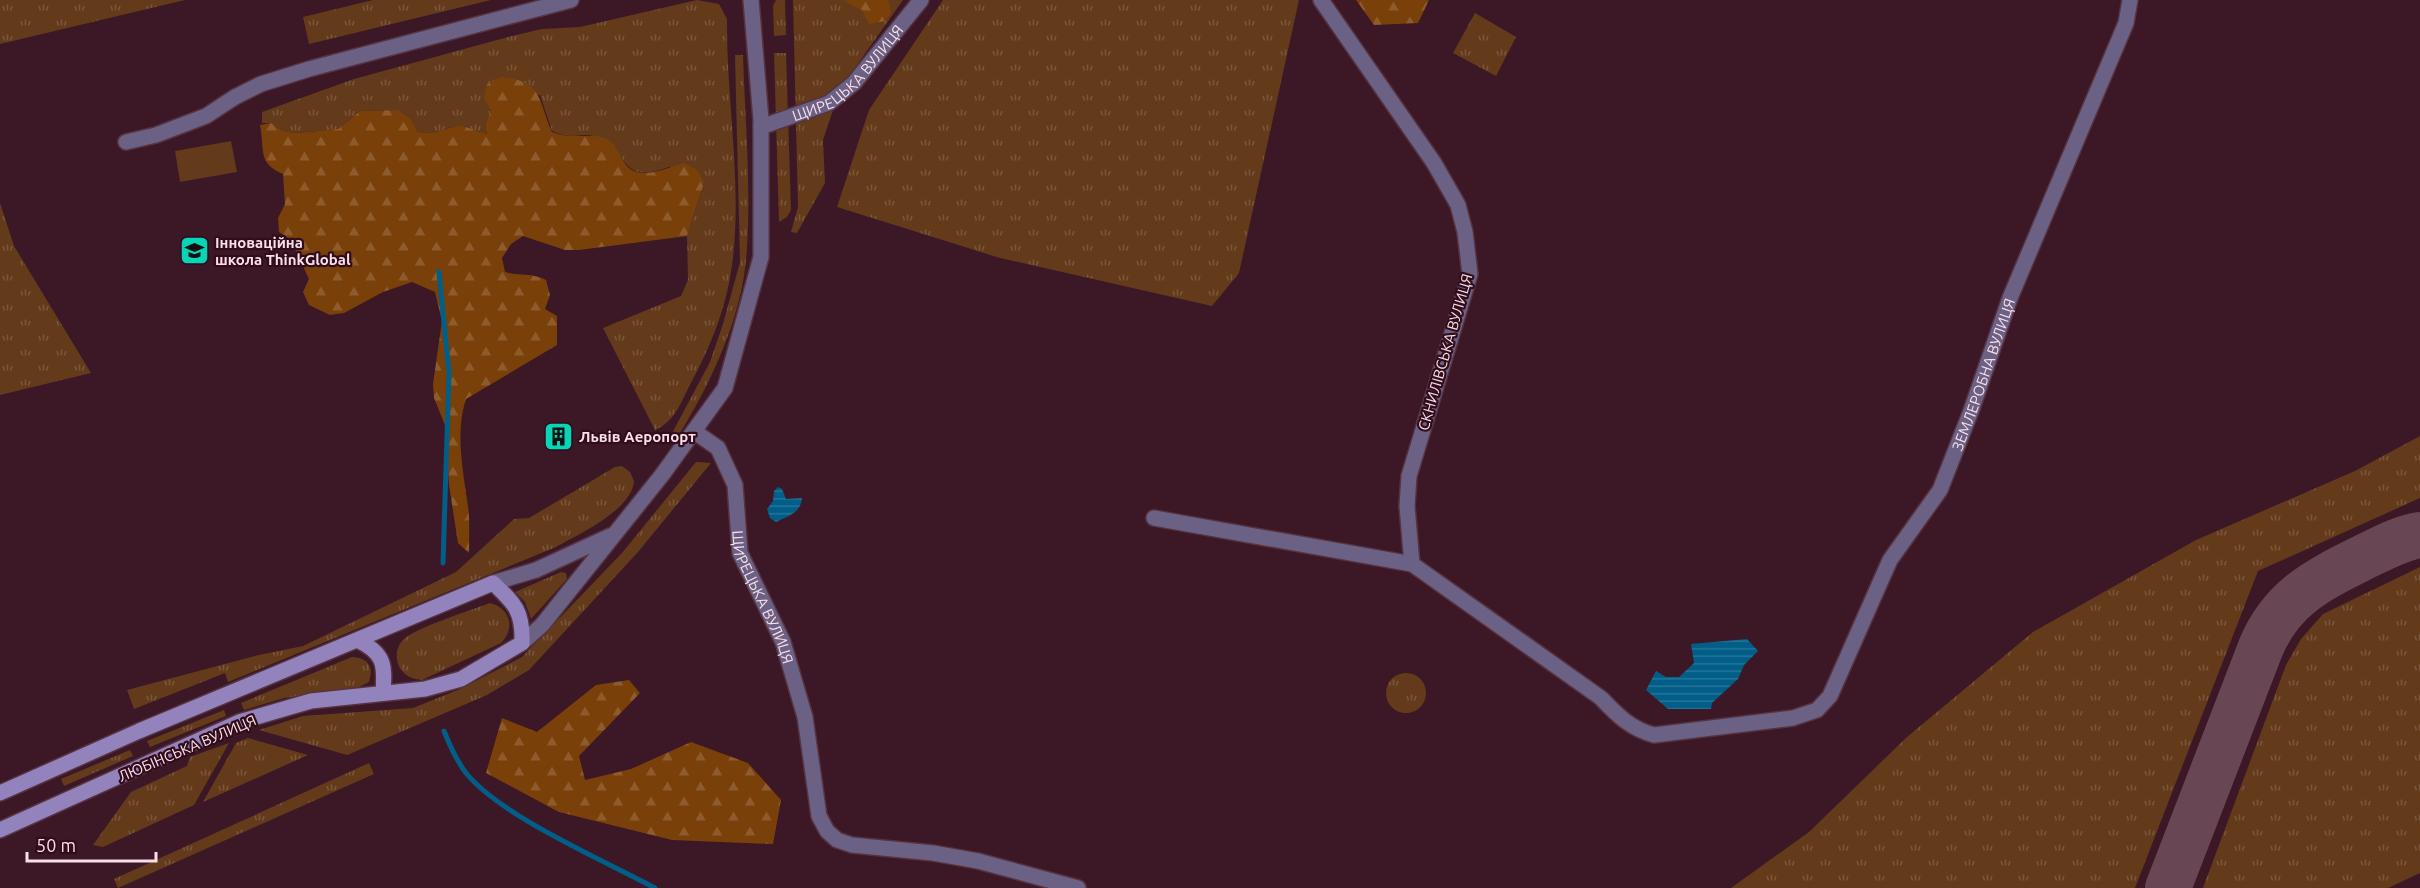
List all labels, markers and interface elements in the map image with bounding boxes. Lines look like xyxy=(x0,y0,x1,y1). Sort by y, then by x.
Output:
street label: ЩИРЕЦЬКА ВУЛИЦЯ xyxy=(790,21,906,124)
place label: Інноваційна школа ThinkGlobal xyxy=(215,234,351,268)
school or university icon: Інноваційна школа ThinkGlobal xyxy=(178,235,210,267)
street label: СКНИЛІВСЬКА ВУЛИЦЯ xyxy=(1414,272,1476,432)
street label: ЗЕМЛЕРОБНА ВУЛИЦЯ xyxy=(1948,296,2018,453)
building icon: Львів Аеропорт xyxy=(542,420,574,452)
place label: Львів Аеропорт xyxy=(579,428,696,445)
street label: ЩИРЕЦЬКА ВУЛИЦЯ xyxy=(730,530,797,665)
street label: ЛЮБІНСЬКА ВУЛИЦЯ xyxy=(115,711,259,785)
scale bar xyxy=(27,825,156,863)
text: 50 m xyxy=(36,835,76,855)

